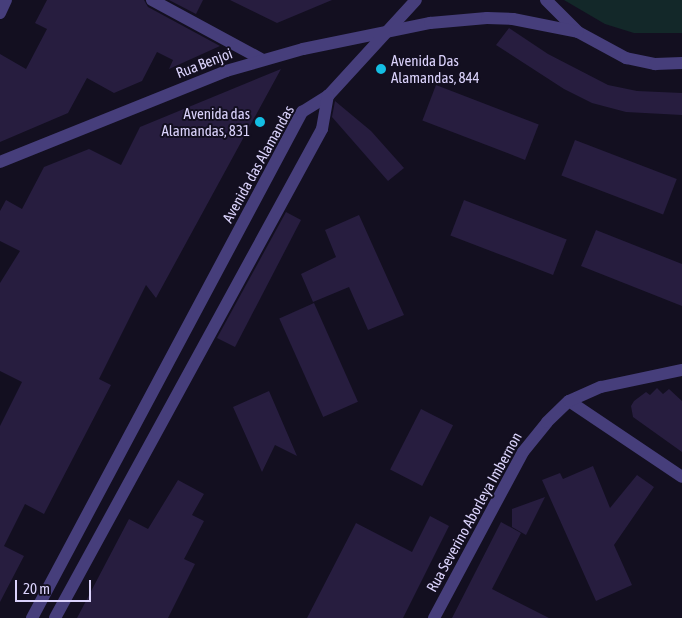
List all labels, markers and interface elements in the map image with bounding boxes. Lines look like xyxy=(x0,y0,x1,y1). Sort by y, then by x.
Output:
street label: Rua Benjoi xyxy=(173,44,235,82)
place label: Avenida Das Alamandas, 844 xyxy=(391,51,480,86)
marker: Avenida Das Alamandas, 844 xyxy=(375,63,387,75)
street label: Avenida das Alamandas xyxy=(218,102,298,226)
place label: Avenida das Alamandas, 831 xyxy=(161,104,250,139)
marker: Avenida das Alamandas, 831 xyxy=(254,116,266,128)
street label: Rua Severino Aborleya Imbernon xyxy=(423,429,525,595)
scale bar xyxy=(18,570,94,602)
text: 20 m xyxy=(23,580,50,597)

